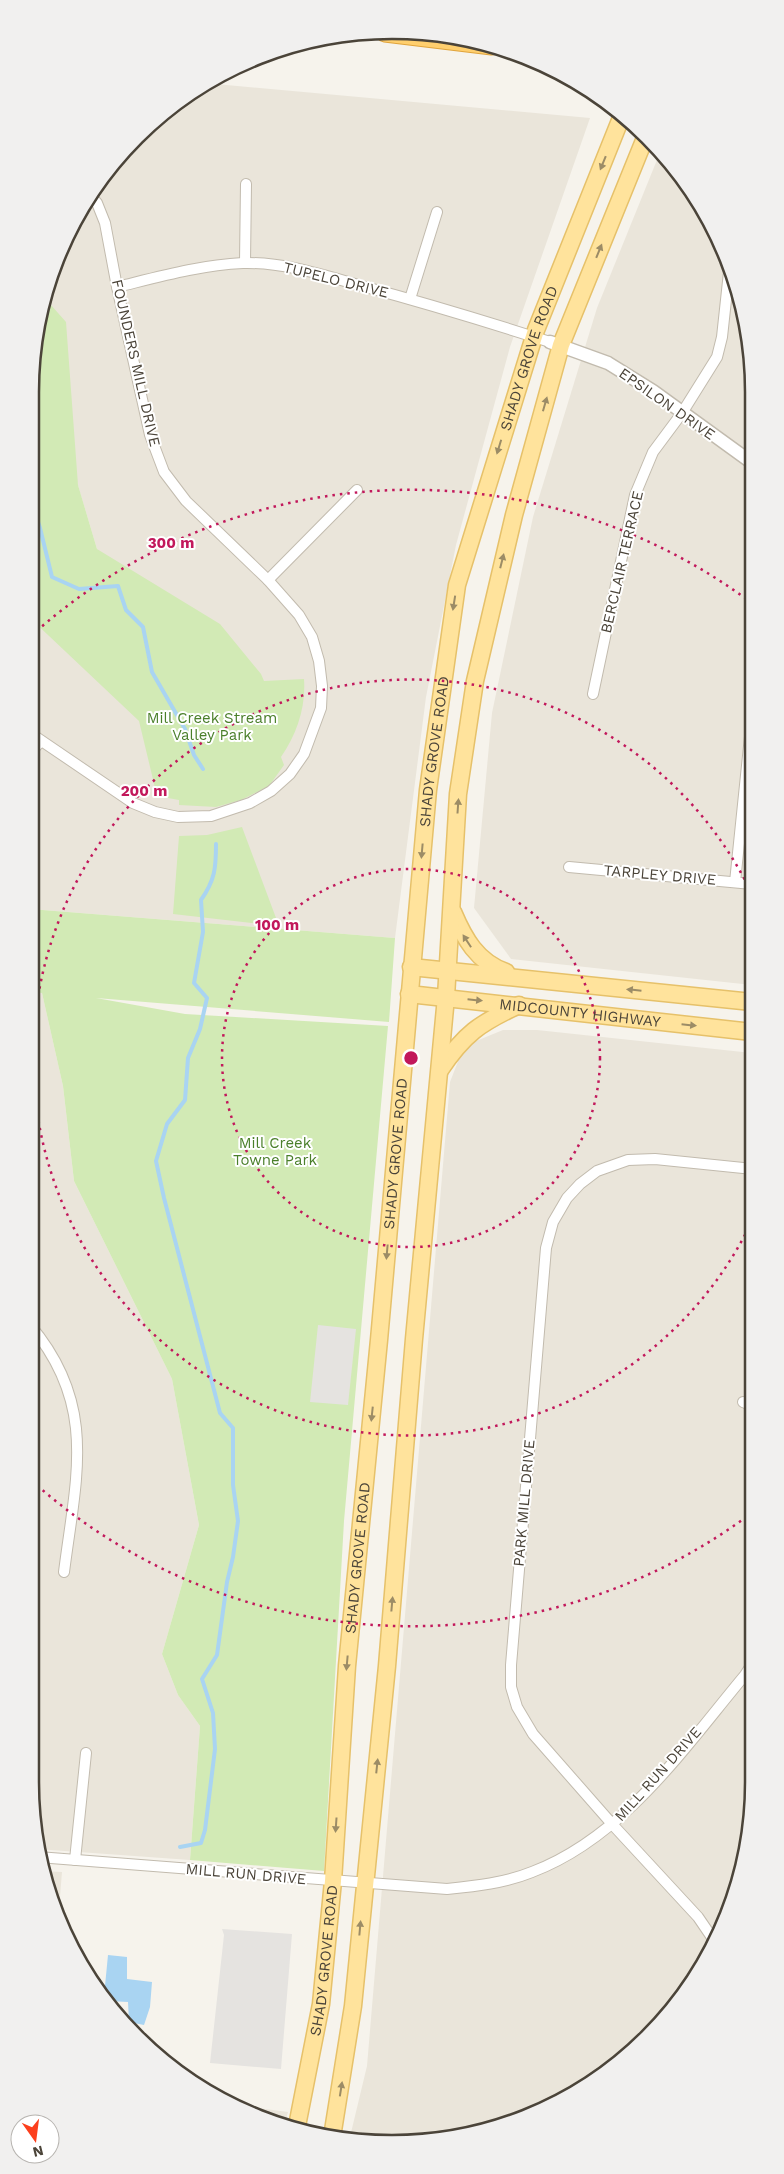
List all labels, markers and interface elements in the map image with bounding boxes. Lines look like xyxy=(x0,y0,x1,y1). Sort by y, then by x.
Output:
one-way arrow xyxy=(599,156,607,171)
one-way arrow xyxy=(595,243,603,258)
street label: TUPELO DRIVE xyxy=(281,258,391,302)
street label: FOUNDERS MILL DRIVE xyxy=(108,277,164,449)
street label: SHADY GROVE ROAD xyxy=(496,283,562,433)
street label: EPSILON DRIVE xyxy=(615,364,719,444)
one-way arrow xyxy=(541,396,549,411)
one-way arrow xyxy=(495,440,503,455)
street label: BERCLAIR TERRACE xyxy=(597,489,647,635)
text: 300 m xyxy=(148,534,194,552)
one-way arrow xyxy=(498,553,506,568)
one-way arrow xyxy=(450,595,458,611)
street label: SHADY GROVE ROAD xyxy=(416,675,453,828)
park label: Mill Creek Stream Valley Park xyxy=(147,709,277,744)
text: 200 m xyxy=(121,782,167,800)
one-way arrow xyxy=(454,798,462,814)
one-way arrow xyxy=(418,843,426,859)
street label: TARPLEY DRIVE xyxy=(603,861,717,889)
text: 100 m xyxy=(255,916,299,934)
one-way arrow xyxy=(462,934,472,947)
one-way arrow xyxy=(626,986,642,994)
street label: MIDCOUNTY HIGHWAY xyxy=(498,995,662,1031)
one-way arrow xyxy=(467,996,483,1004)
one-way arrow xyxy=(681,1021,697,1029)
centre of rings xyxy=(402,1049,420,1067)
street label: SHADY GROVE ROAD xyxy=(380,1077,411,1230)
park label: Mill Creek Towne Park xyxy=(233,1134,318,1169)
one-way arrow xyxy=(383,1244,391,1260)
one-way arrow xyxy=(368,1406,376,1422)
street label: PARK MILL DRIVE xyxy=(509,1439,539,1567)
street label: SHADY GROVE ROAD xyxy=(341,1481,374,1634)
one-way arrow xyxy=(389,1596,397,1612)
one-way arrow xyxy=(343,1655,351,1671)
street label: MILL RUN DRIVE xyxy=(611,1723,705,1825)
one-way arrow xyxy=(373,1758,381,1774)
one-way arrow xyxy=(332,1817,340,1833)
street label: MILL RUN DRIVE xyxy=(185,1860,307,1888)
street label: SHADY GROVE ROAD xyxy=(306,1884,342,2037)
one-way arrow xyxy=(357,1920,365,1936)
one-way arrow xyxy=(337,2081,345,2097)
north arrow xyxy=(10,2114,60,2164)
text: N xyxy=(31,2143,45,2161)

